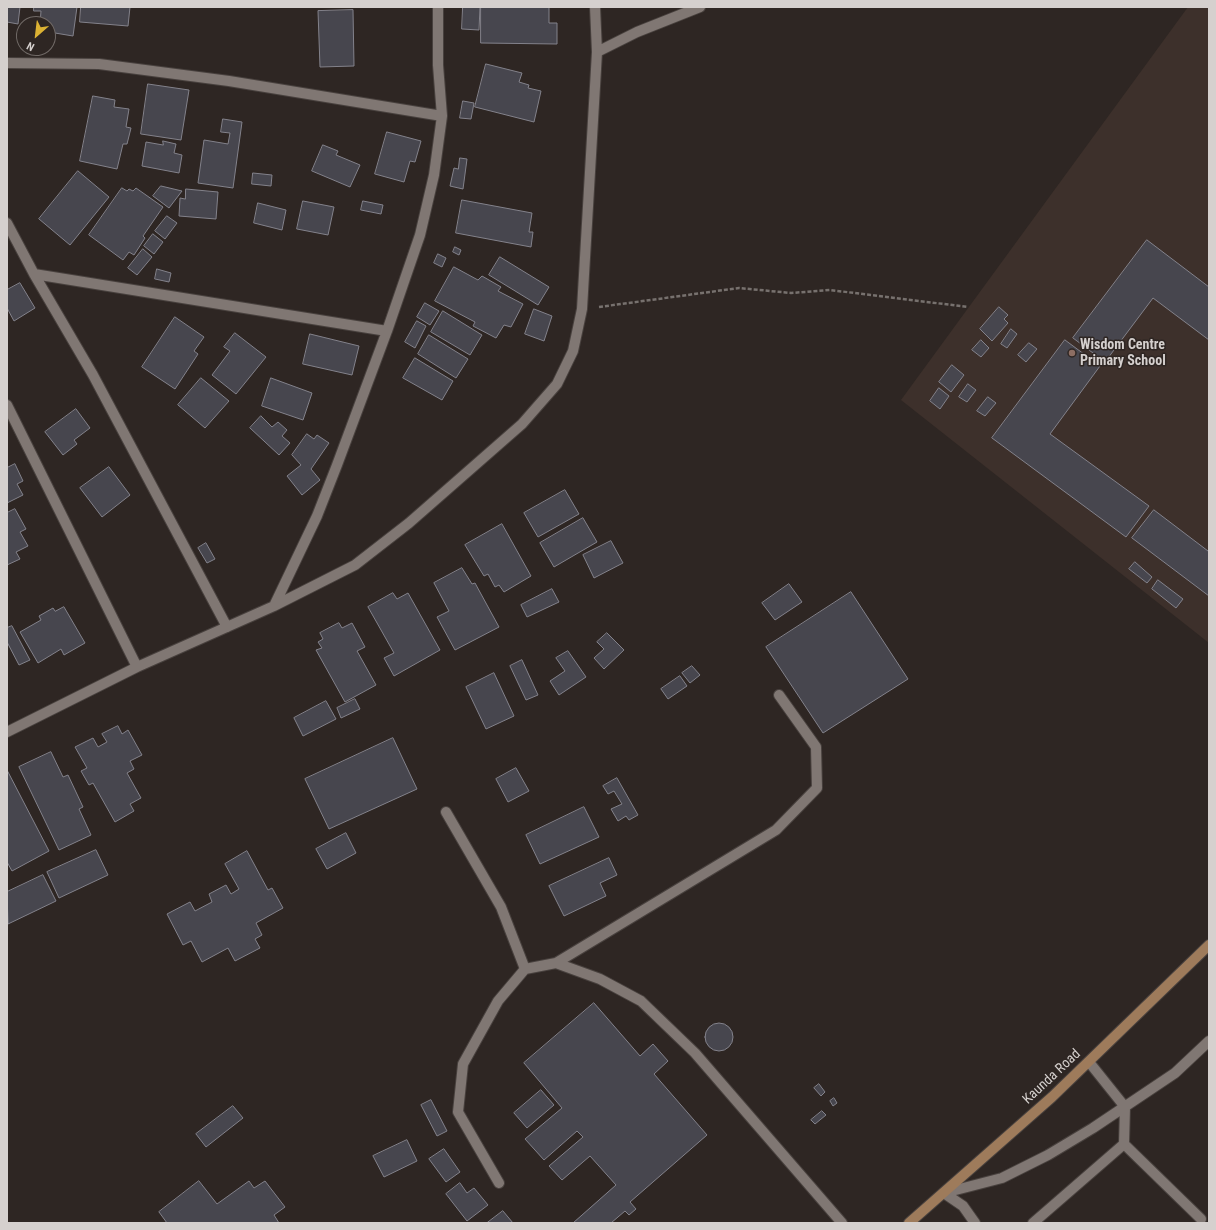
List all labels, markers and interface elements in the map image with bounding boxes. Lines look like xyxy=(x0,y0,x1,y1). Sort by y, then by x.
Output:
north arrow xyxy=(16,16,56,56)
text: N xyxy=(25,39,37,53)
place label: Wisdom Centre Primary School xyxy=(1080,337,1166,370)
marker: Wisdom Centre Primary School xyxy=(1067,348,1077,358)
street label: Kaunda Road xyxy=(1020,1046,1084,1108)

